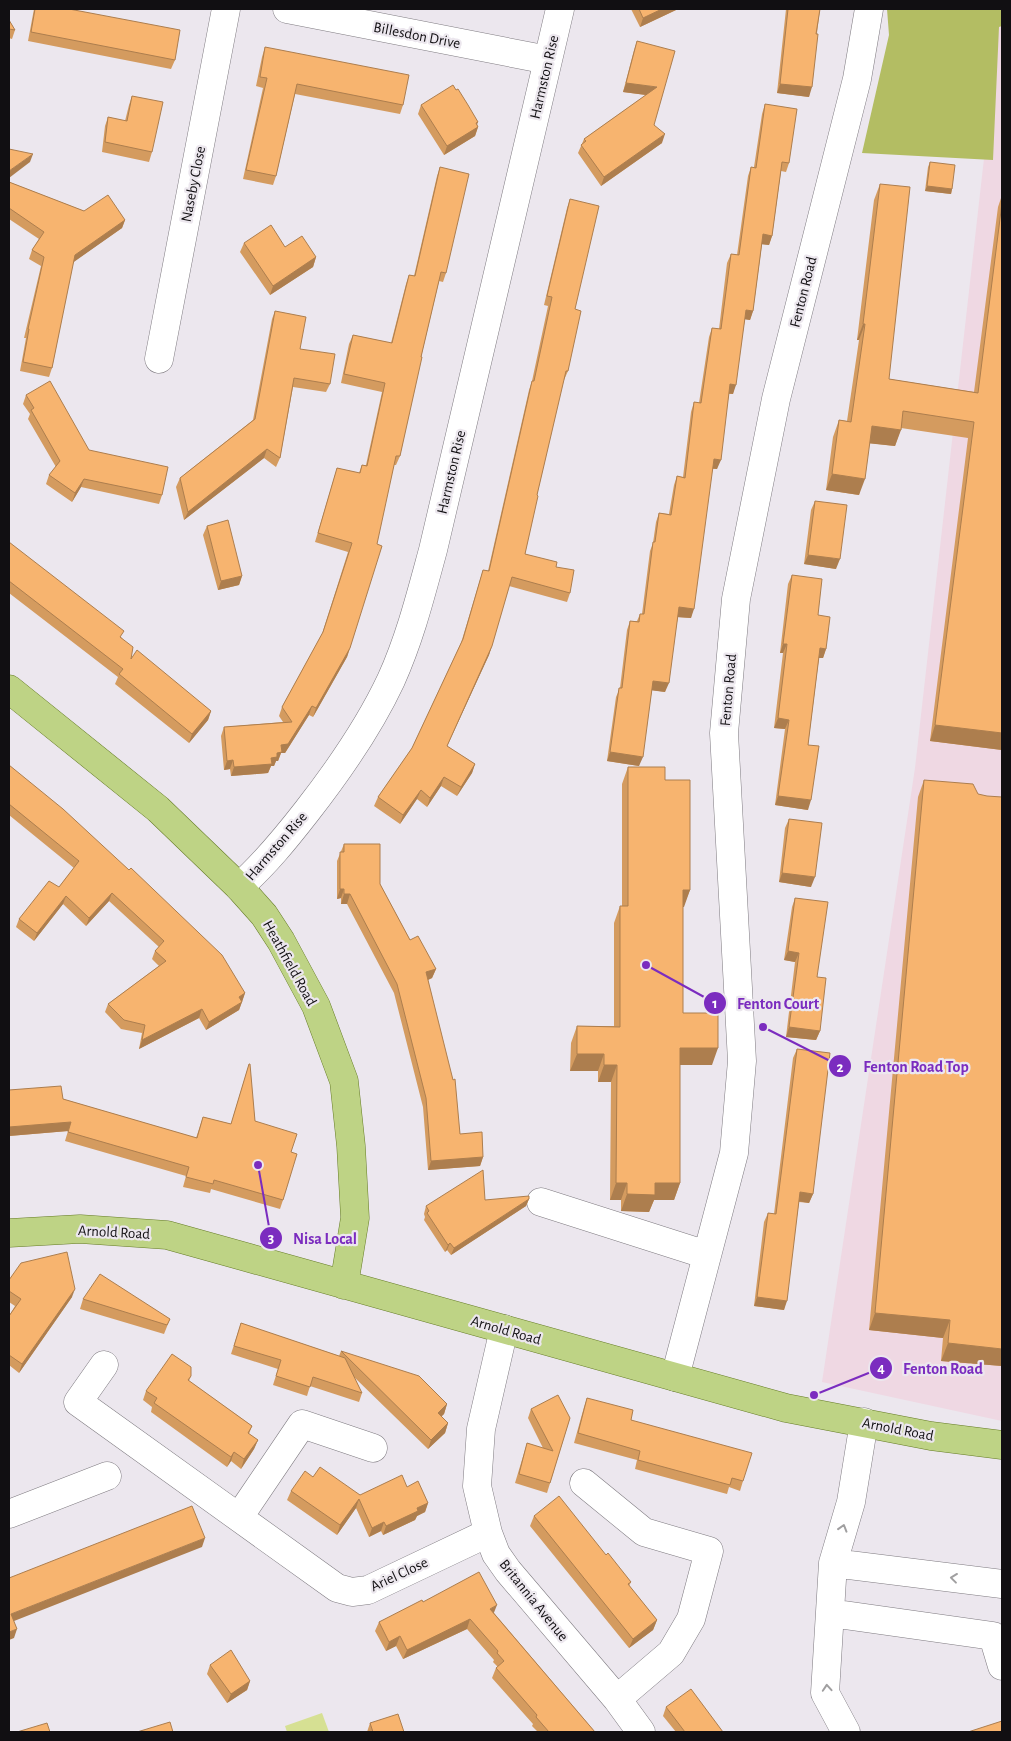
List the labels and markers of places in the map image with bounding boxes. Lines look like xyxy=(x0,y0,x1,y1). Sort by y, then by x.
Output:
callout: Fenton Court xyxy=(702,987,829,1018)
callout: Fenton Road Top xyxy=(828,1051,978,1082)
callout: Nisa Local xyxy=(258,1223,367,1254)
callout: Fenton Road xyxy=(868,1353,993,1384)

